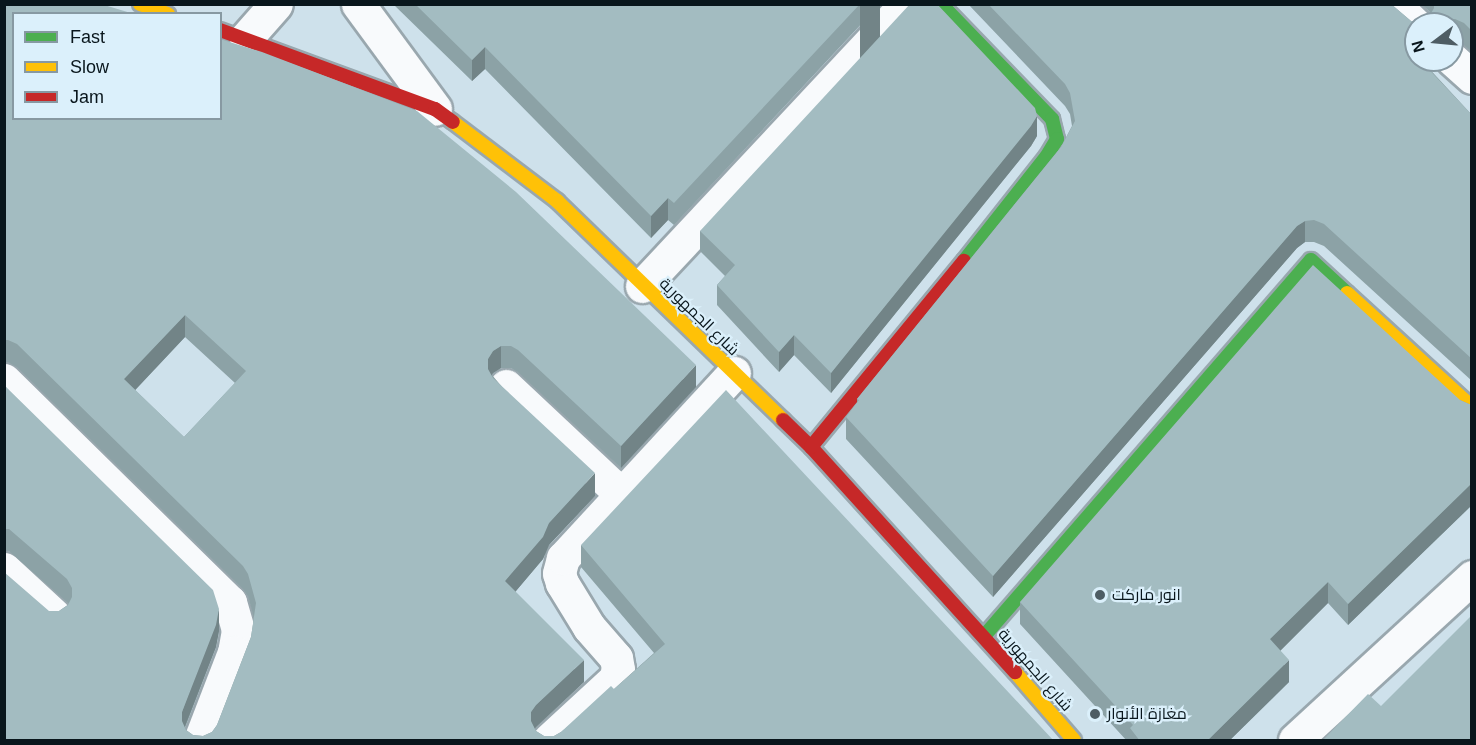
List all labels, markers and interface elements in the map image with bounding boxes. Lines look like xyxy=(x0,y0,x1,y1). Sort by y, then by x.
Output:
legend xyxy=(12,12,222,120)
north arrow xyxy=(1404,12,1464,72)
text: Fast xyxy=(70,27,105,47)
text: N xyxy=(1408,39,1428,54)
text: Slow xyxy=(70,57,109,77)
text: Jam xyxy=(70,87,104,107)
street label: شارع الجمهورية xyxy=(655,274,743,360)
place label: انور ماركت xyxy=(1112,585,1181,605)
marker: انور ماركت xyxy=(1093,588,1107,602)
street label: شارع الجمهورية xyxy=(994,625,1076,715)
place label: مغازة الأنوار xyxy=(1107,704,1187,724)
marker: مغازة الأنوار xyxy=(1088,707,1102,721)

